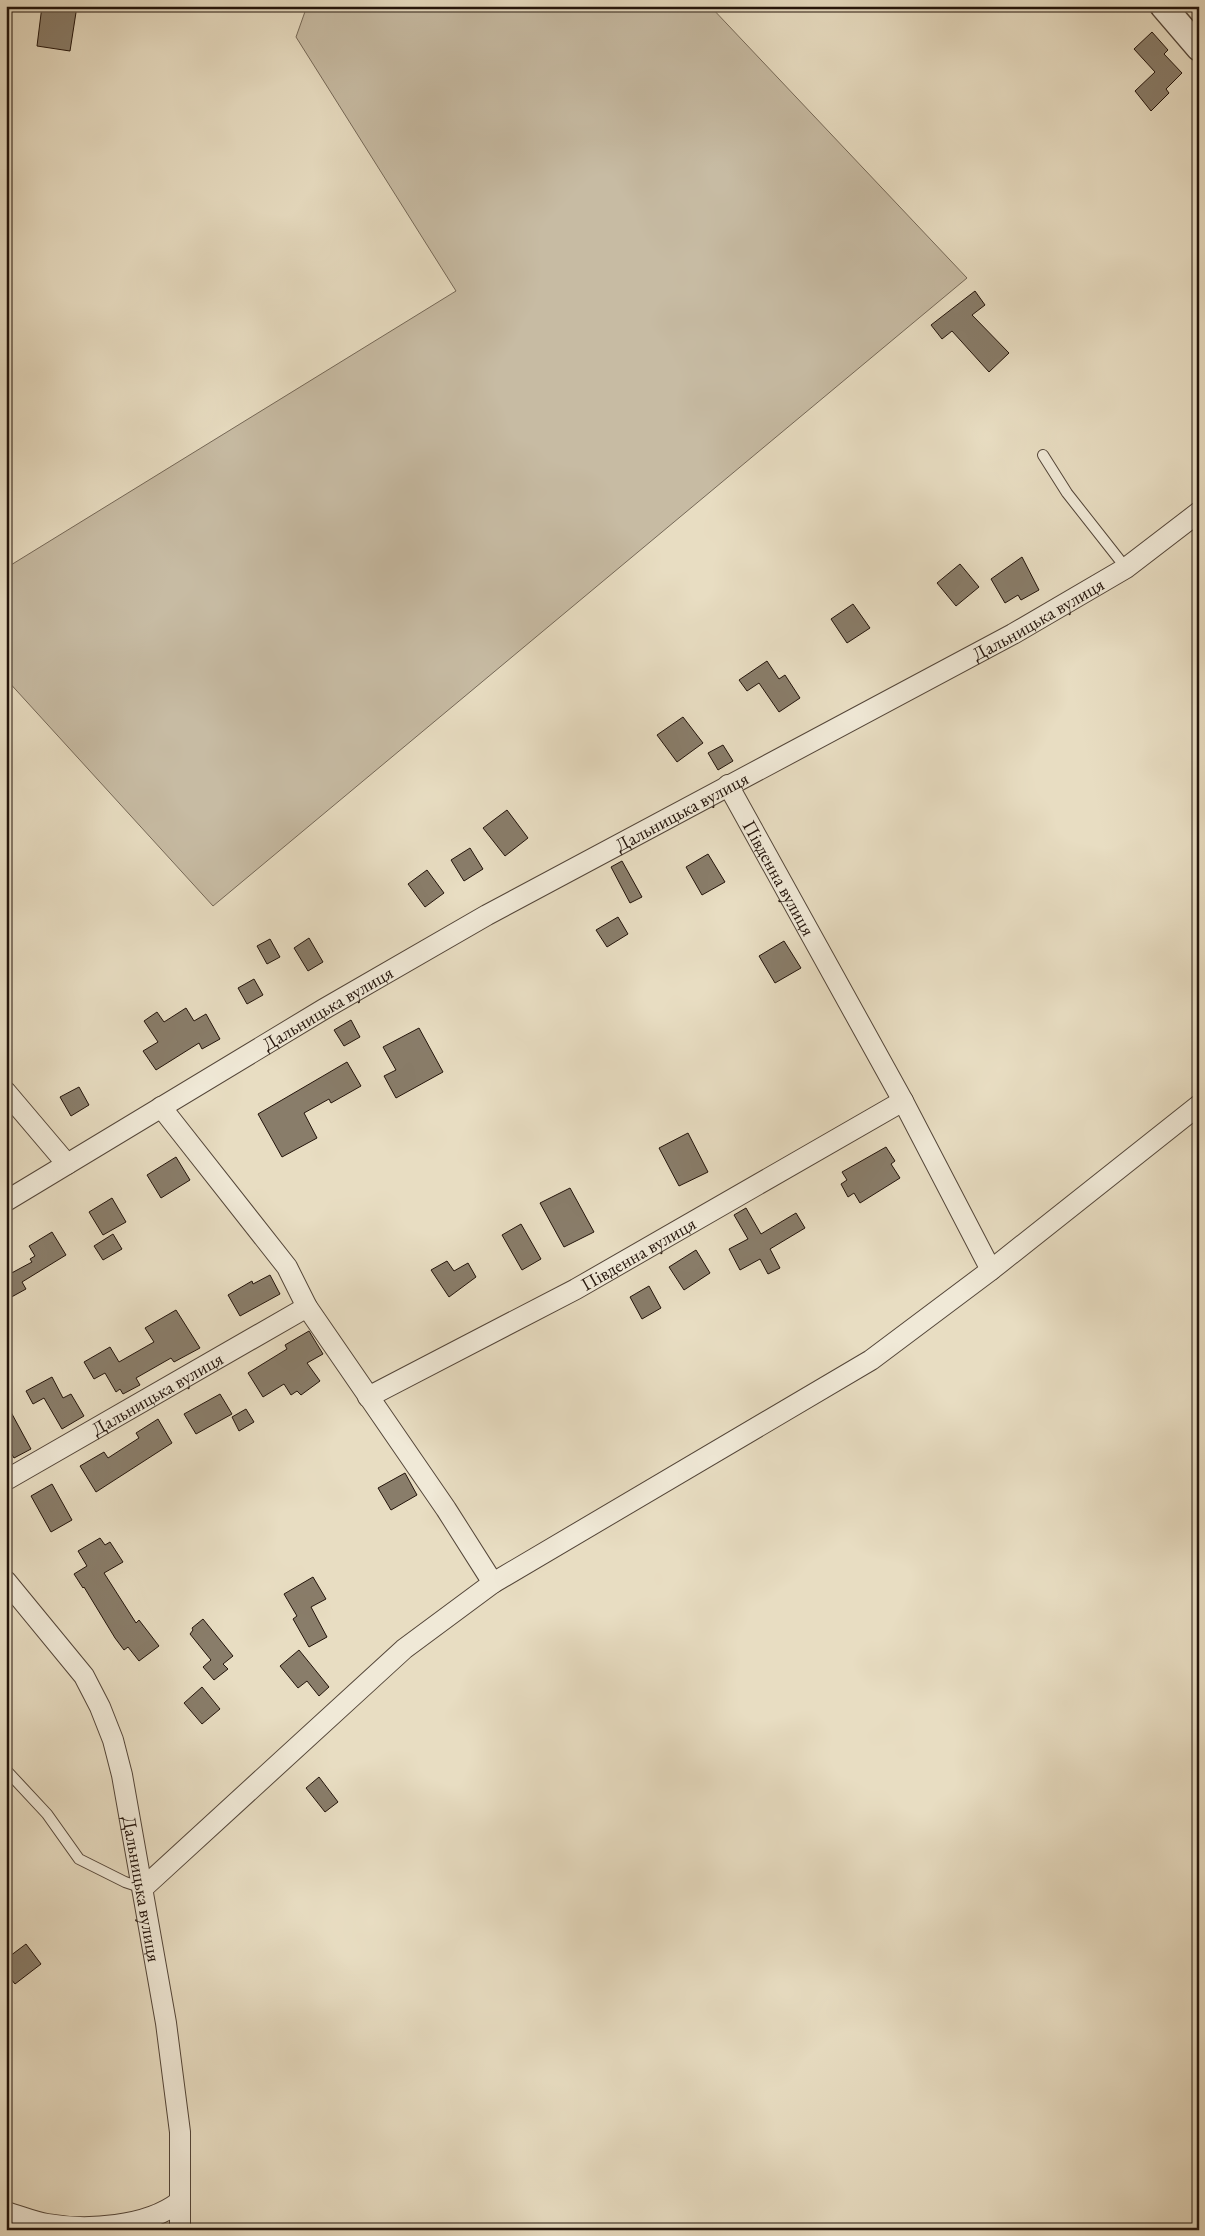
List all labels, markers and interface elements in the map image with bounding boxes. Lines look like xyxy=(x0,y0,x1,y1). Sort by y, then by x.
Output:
street label: Дальницька вулиця xyxy=(968,571,1109,667)
street label: Дальницька вулиця xyxy=(610,765,753,858)
street label: Південна вулиця xyxy=(737,816,821,941)
street label: Дальницька вулиця xyxy=(257,960,398,1057)
street label: Південна вулиця xyxy=(576,1211,701,1297)
street label: Дальницька вулиця xyxy=(87,1346,228,1441)
street label: Дальницька вулиця xyxy=(116,1814,167,1964)

